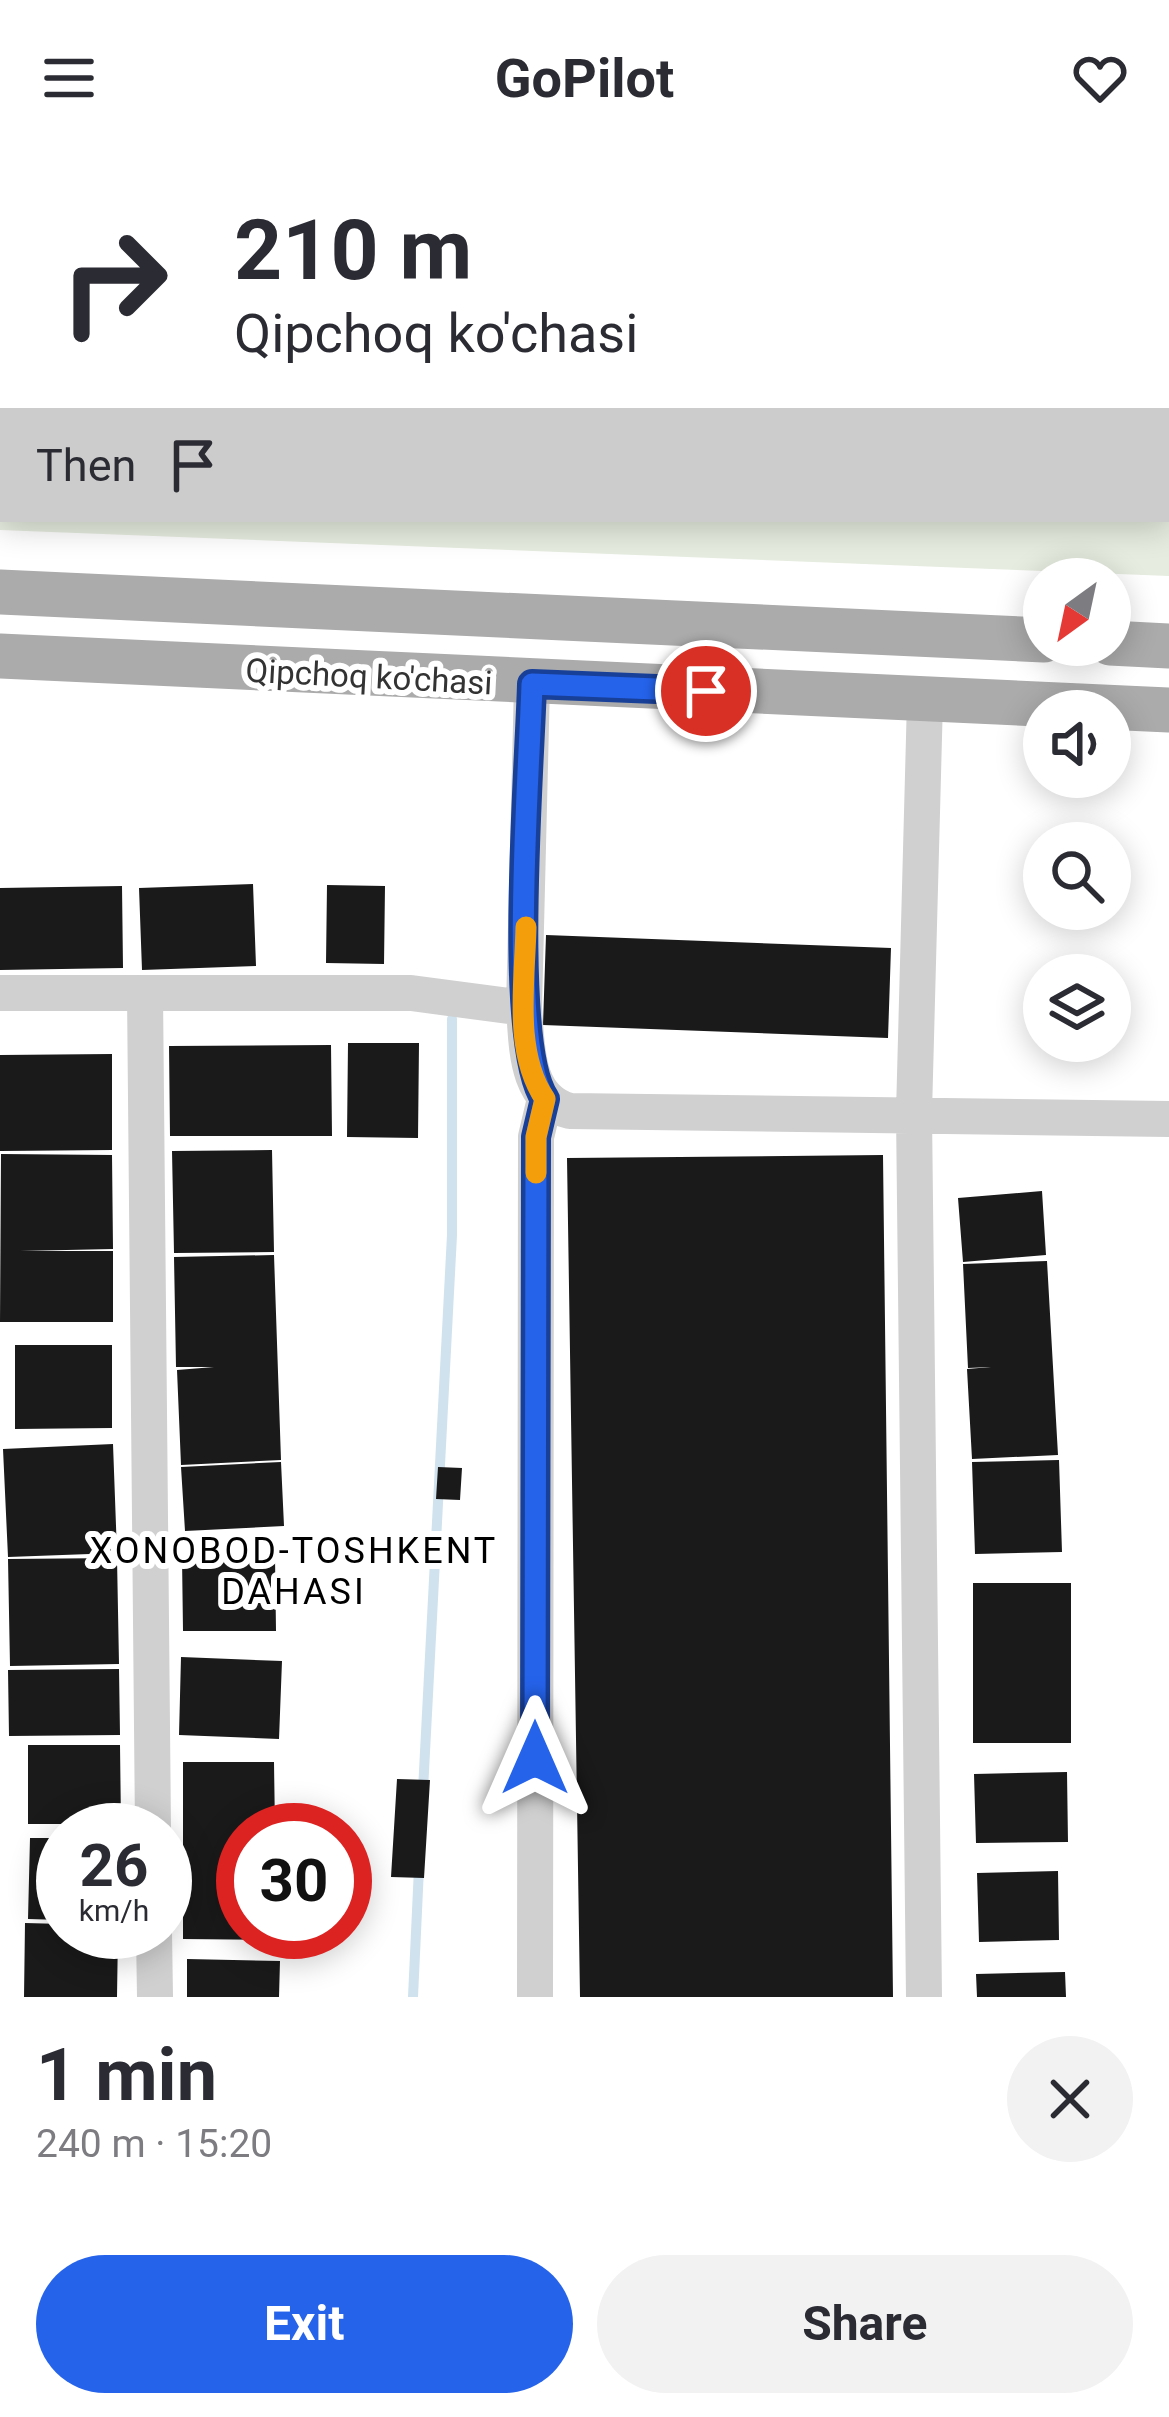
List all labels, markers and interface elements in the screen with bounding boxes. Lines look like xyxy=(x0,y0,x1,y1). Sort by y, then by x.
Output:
icon: menu xyxy=(36,45,102,111)
icon: heart xyxy=(1067,45,1133,111)
text: GoPilot xyxy=(495,47,674,110)
text: 210 m xyxy=(234,201,472,300)
icon: right xyxy=(36,204,192,360)
text: Qipchoq ko'chasi xyxy=(234,302,638,365)
icon: arrive xyxy=(160,432,226,498)
text: Then xyxy=(36,439,136,492)
north arrow xyxy=(1023,558,1131,666)
map controls xyxy=(1023,558,1131,1062)
pin xyxy=(655,640,757,742)
street label: Qipchoq ko'chasi xyxy=(245,651,493,702)
icon: arrive xyxy=(673,658,739,724)
button: sound xyxy=(1023,690,1131,798)
button: search xyxy=(1023,822,1131,930)
button: layers xyxy=(1023,954,1131,1062)
district label: XONOBOD-TOSHKENT DAHASI xyxy=(90,1530,498,1613)
position arrow xyxy=(472,1695,598,1821)
speed limit sign: 30 xyxy=(216,1803,372,1959)
text: 26 xyxy=(80,1830,148,1901)
text: km/h xyxy=(79,1893,149,1928)
text: 1 min xyxy=(36,2033,217,2118)
button: close xyxy=(1007,2036,1133,2162)
text: 240 m · 15:20 xyxy=(36,2121,272,2167)
button: Exit xyxy=(36,2255,573,2393)
button: Share xyxy=(597,2255,1133,2393)

